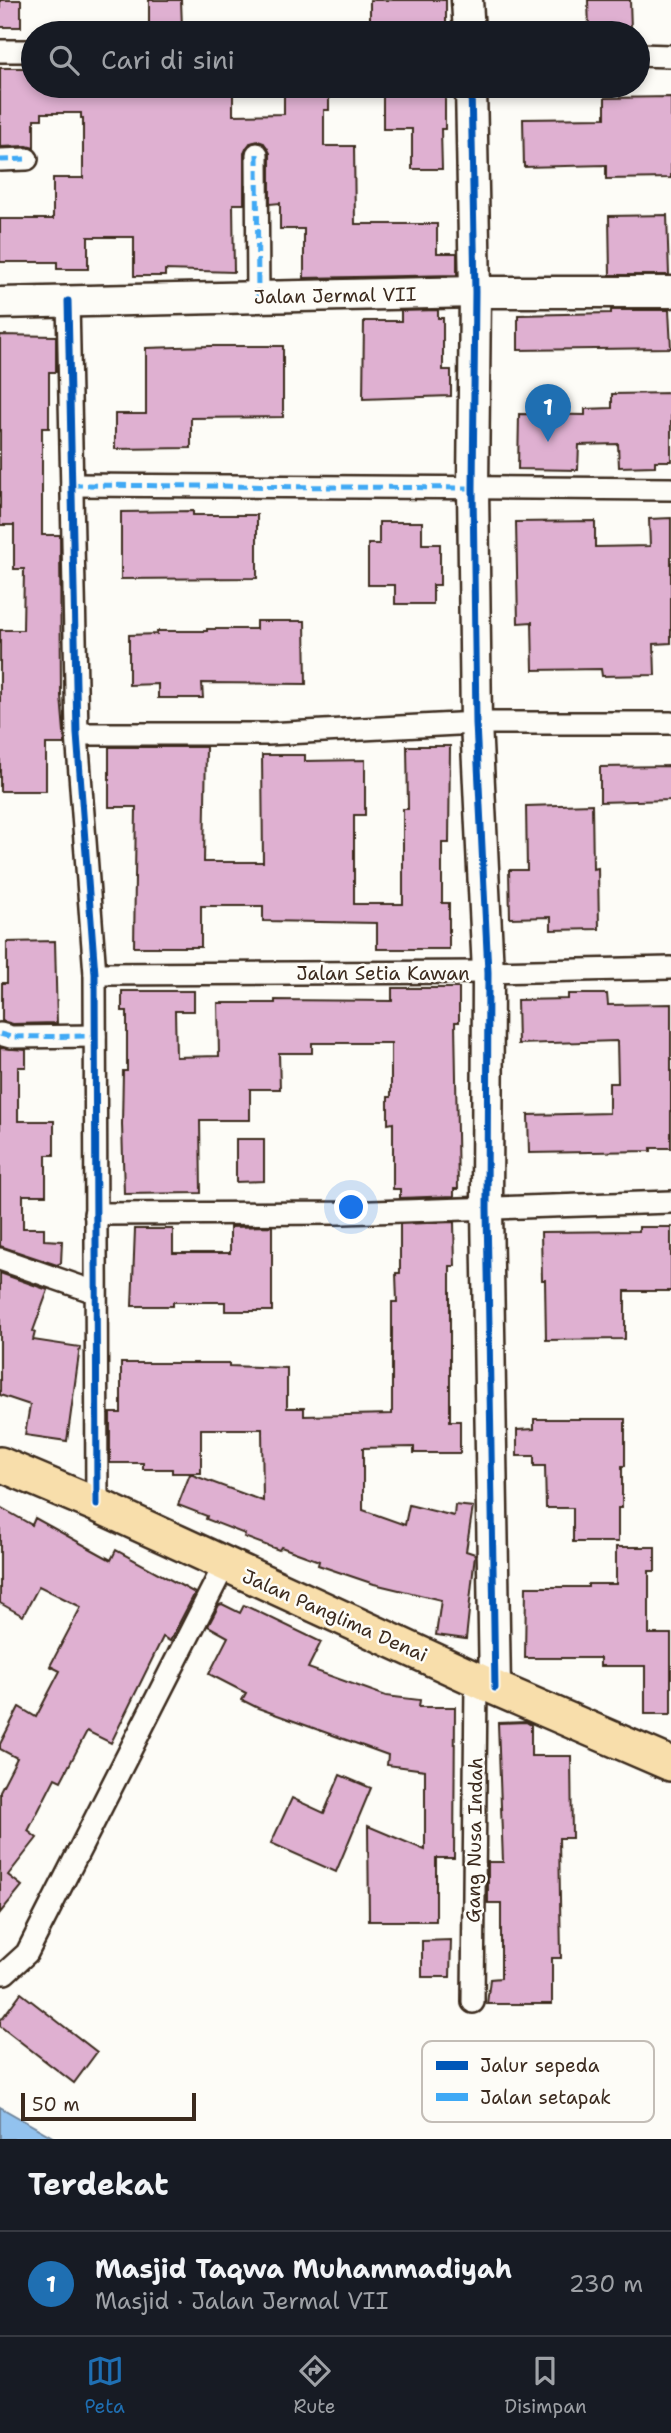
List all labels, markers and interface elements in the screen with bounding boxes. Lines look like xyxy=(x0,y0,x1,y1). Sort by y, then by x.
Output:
search box xyxy=(21,21,650,98)
icon: search xyxy=(45,41,83,79)
text: Cari di sini xyxy=(101,42,235,77)
street label: Jalan Jermal VII xyxy=(253,282,417,309)
pin: 1 xyxy=(525,384,571,442)
street label: Jalan Setia Kawan xyxy=(296,961,470,986)
your location xyxy=(334,1190,368,1224)
street label: Jalan Panglima Denai xyxy=(238,1563,431,1668)
street label: Gang Nusa Indah xyxy=(461,1757,488,1923)
legend xyxy=(422,2041,654,2122)
text: Jalur sepeda xyxy=(480,2053,600,2078)
text: Jalan setapak xyxy=(480,2085,611,2110)
scale bar xyxy=(21,2090,196,2122)
text: 50 m xyxy=(32,2092,80,2117)
text: Terdekat xyxy=(28,2164,168,2205)
text: Masjid Taqwa Muhammadiyah xyxy=(95,2251,512,2286)
text: 1 xyxy=(46,2269,56,2299)
text: 230 m xyxy=(569,2269,643,2299)
text: Masjid · Jalan Jermal VII xyxy=(95,2286,388,2316)
tab: Peta xyxy=(84,2352,125,2419)
tab: Rute xyxy=(294,2352,336,2419)
tab: Disimpan xyxy=(504,2352,587,2419)

